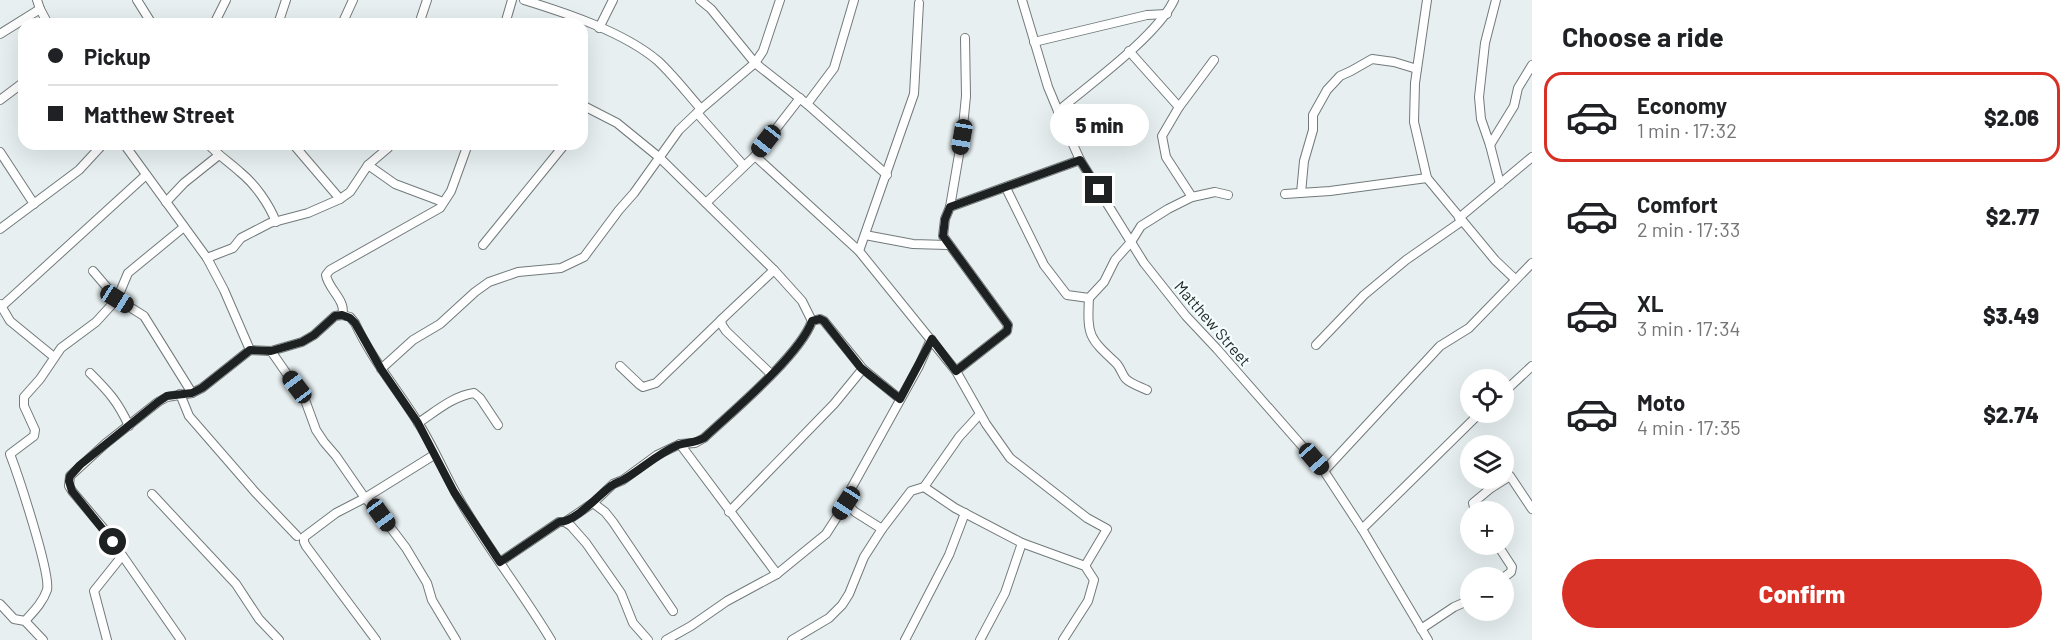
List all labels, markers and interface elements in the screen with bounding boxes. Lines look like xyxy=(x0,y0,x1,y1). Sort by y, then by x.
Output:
text: Choose a ride xyxy=(1562,20,1724,52)
text: Pickup xyxy=(84,43,151,69)
icon: car xyxy=(1565,90,1619,144)
text: Economy xyxy=(1637,92,1727,118)
text: Matthew Street xyxy=(84,101,235,127)
callout: 5 min xyxy=(1050,103,1148,145)
text: $2.06 xyxy=(1984,104,2039,130)
text: 5 min xyxy=(1076,113,1123,137)
car xyxy=(950,118,974,156)
text: 1 min · 17:32 xyxy=(1637,118,1737,142)
car xyxy=(748,121,784,161)
route end xyxy=(1085,176,1112,203)
icon: car xyxy=(1565,189,1619,243)
text: Comfort xyxy=(1637,191,1718,217)
text: $2.77 xyxy=(1986,203,2039,229)
text: 2 min · 17:33 xyxy=(1637,217,1740,241)
street label: Matthew Street xyxy=(1171,277,1255,369)
car xyxy=(97,282,137,316)
icon: car xyxy=(1565,288,1619,342)
text: XL xyxy=(1637,290,1663,316)
text: $3.49 xyxy=(1983,302,2039,328)
text: 3 min · 17:34 xyxy=(1637,316,1740,340)
car xyxy=(279,367,315,407)
map controls xyxy=(1460,369,1514,621)
button: locate xyxy=(1460,369,1514,423)
icon: car xyxy=(1565,387,1619,441)
text: Moto xyxy=(1637,389,1685,415)
text: $2.74 xyxy=(1983,401,2039,427)
text: 4 min · 17:35 xyxy=(1637,415,1740,439)
button: layers xyxy=(1460,435,1514,489)
car xyxy=(1295,440,1333,478)
car xyxy=(829,483,863,523)
car xyxy=(363,495,399,535)
button: + xyxy=(1460,501,1514,555)
route start xyxy=(99,528,126,555)
button: Confirm xyxy=(1562,559,2042,628)
button: − xyxy=(1460,567,1514,621)

